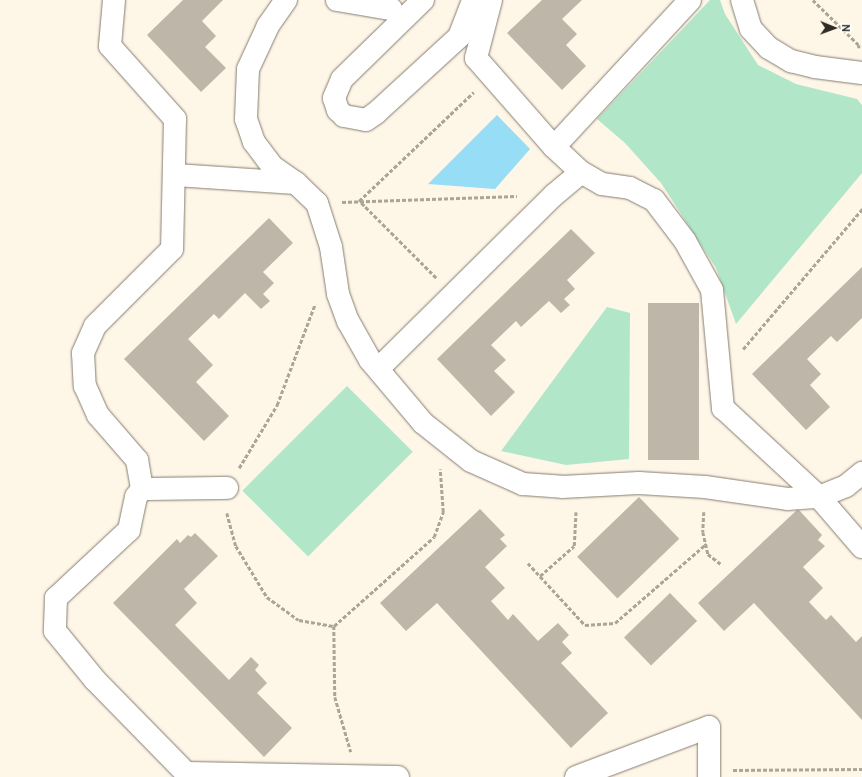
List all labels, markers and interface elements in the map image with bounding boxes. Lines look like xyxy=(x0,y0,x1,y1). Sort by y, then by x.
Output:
north arrow xyxy=(814,8,854,48)
text: N xyxy=(839,24,853,32)

